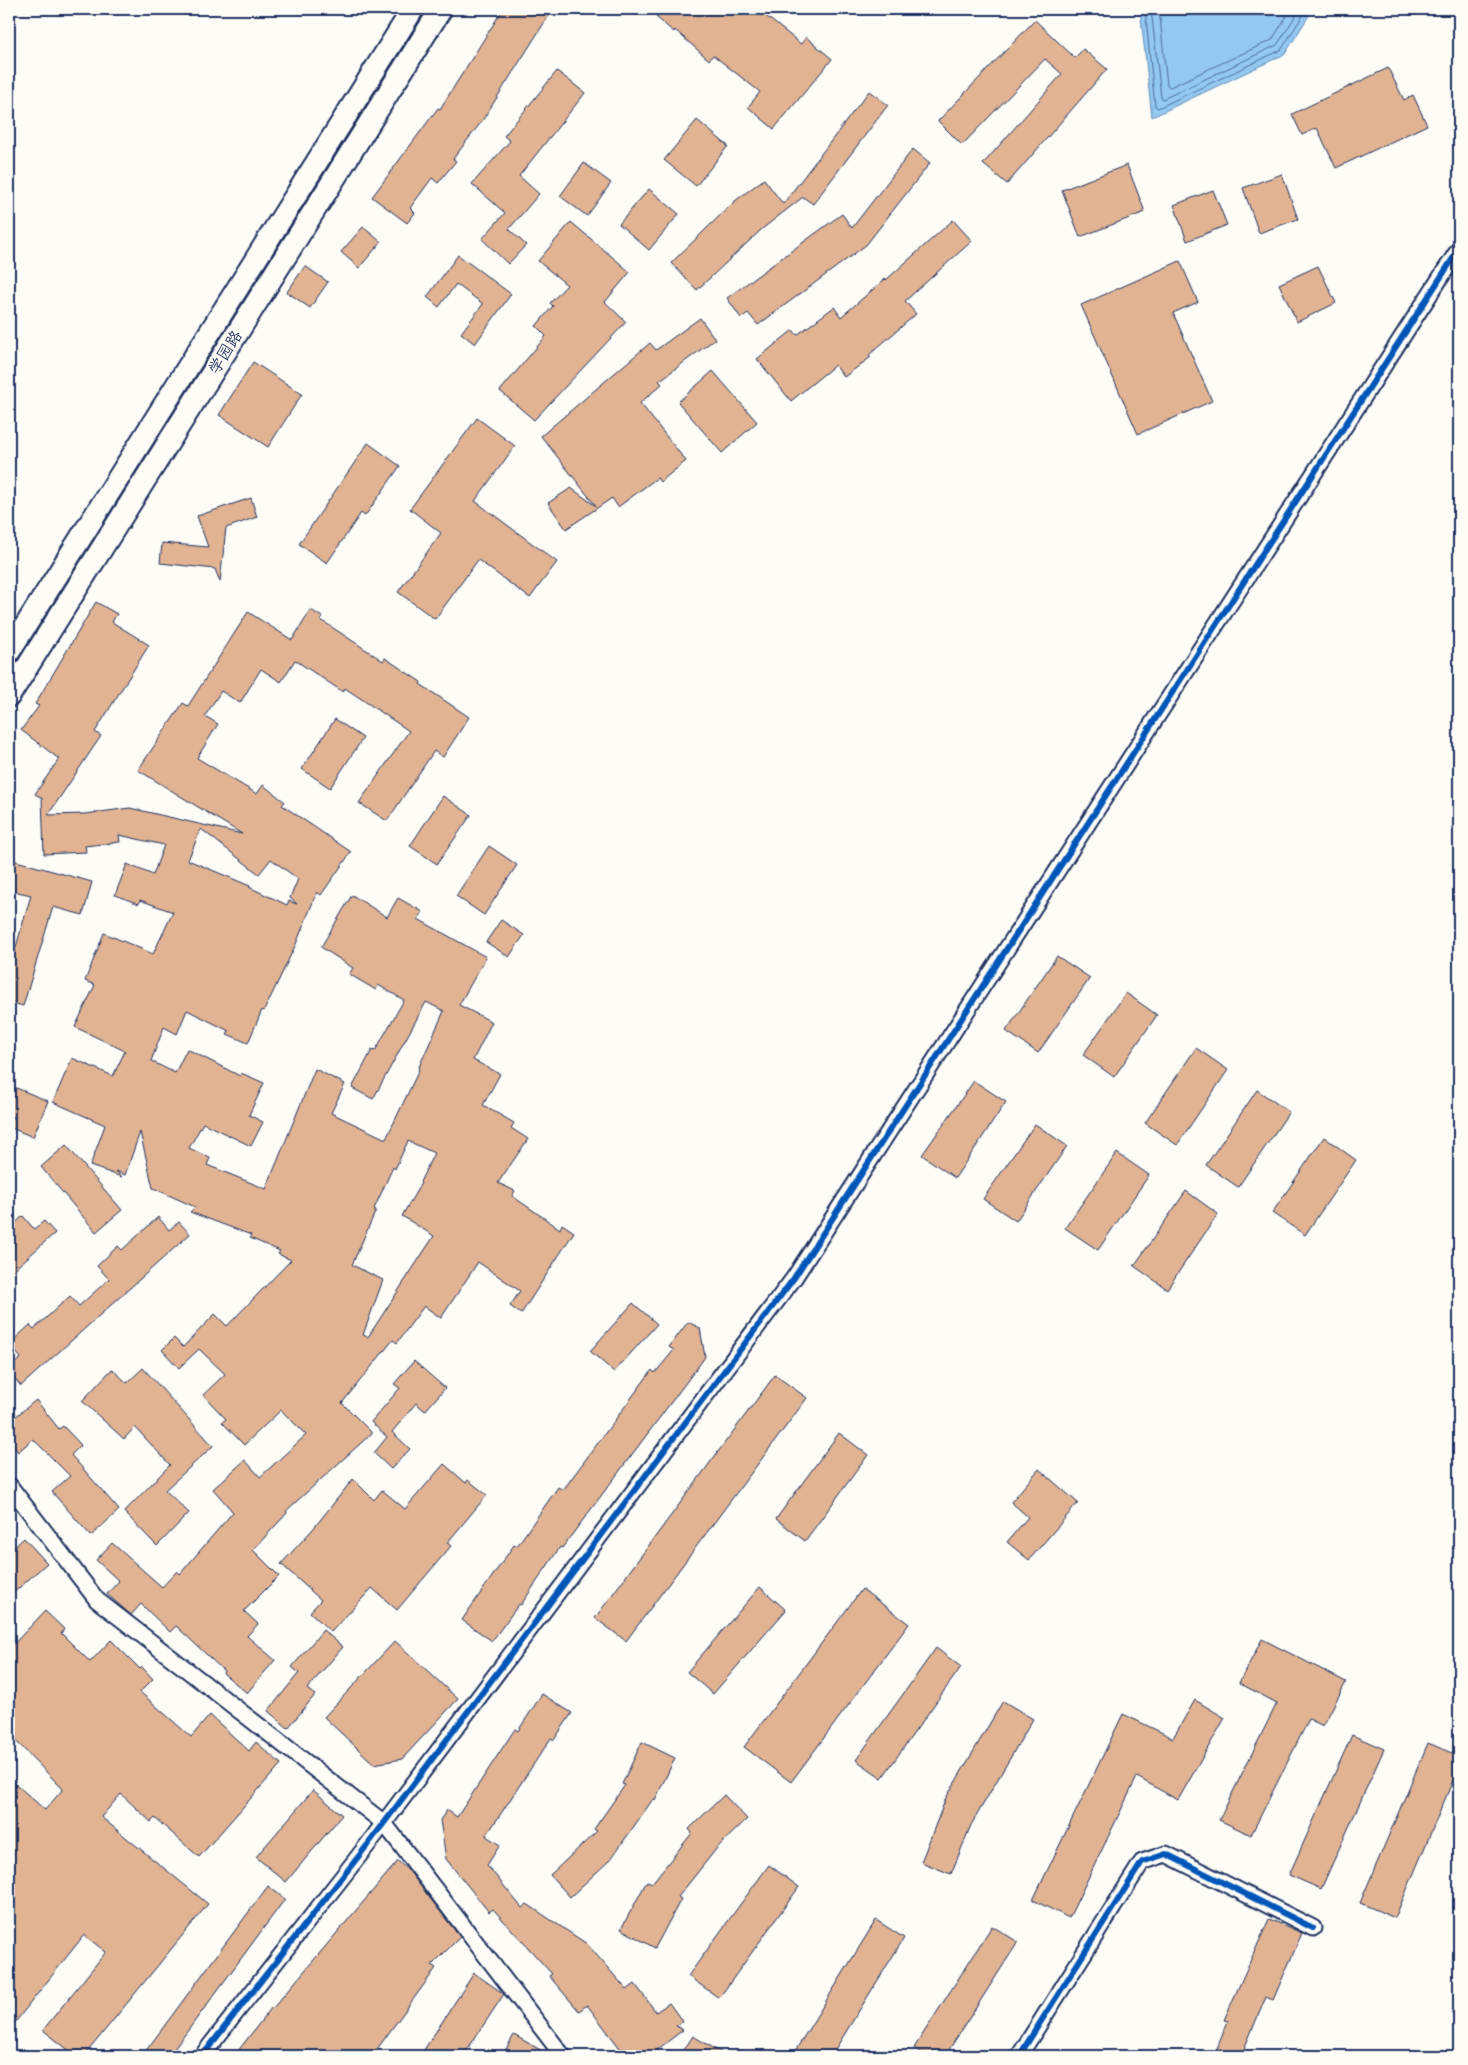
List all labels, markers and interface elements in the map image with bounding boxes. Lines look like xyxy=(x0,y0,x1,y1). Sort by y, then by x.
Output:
street label: 学园路 xyxy=(204,327,246,377)

